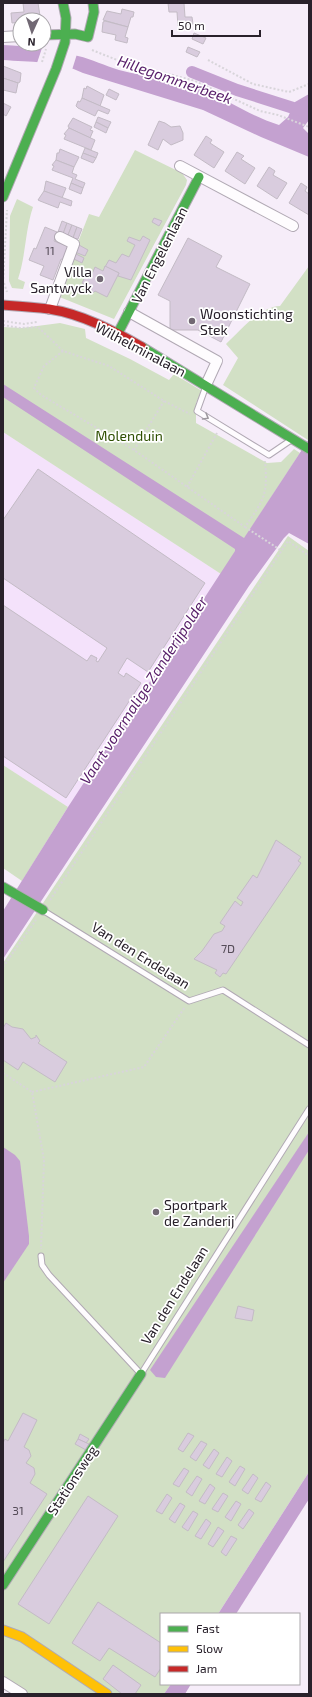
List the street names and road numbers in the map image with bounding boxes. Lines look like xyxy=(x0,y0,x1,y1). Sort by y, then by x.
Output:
street label: Van Engelenlaan xyxy=(127,204,191,306)
street label: Wilhelminalaan xyxy=(93,318,189,380)
street label: Van den Endelaan xyxy=(89,918,193,992)
street label: Van den Endelaan xyxy=(137,1243,211,1347)
street label: Stationsweg xyxy=(43,1442,101,1518)

